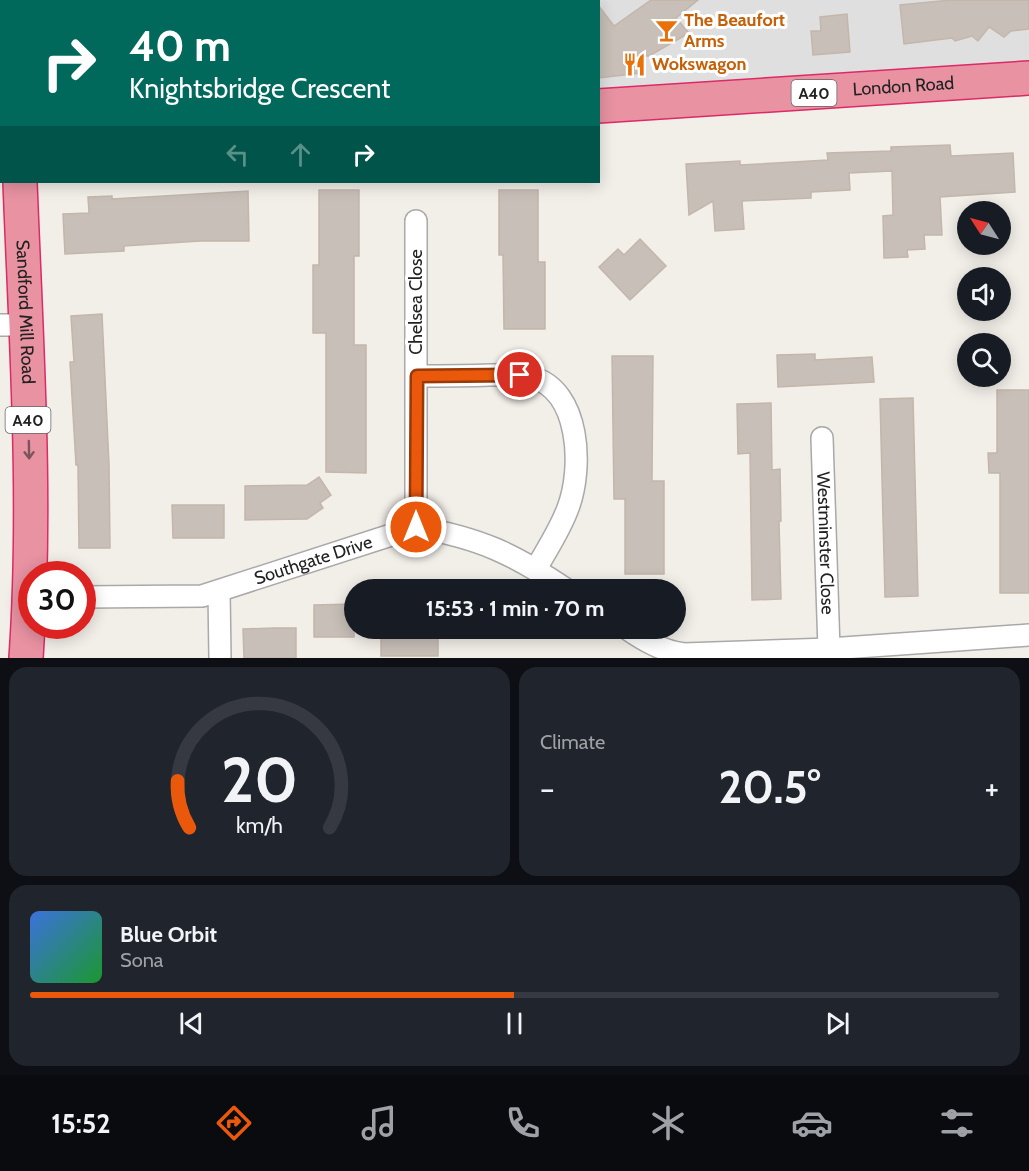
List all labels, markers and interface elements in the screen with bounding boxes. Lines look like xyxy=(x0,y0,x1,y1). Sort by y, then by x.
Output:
place label: The Beaufort Arms xyxy=(684,9,785,52)
bar icon: The Beaufort Arms xyxy=(653,17,679,43)
text: 40 m xyxy=(129,20,231,72)
icon: right xyxy=(30,24,108,102)
restaurant icon: Wokswagon xyxy=(621,51,647,77)
place label: Wokswagon xyxy=(652,53,746,75)
text: Knightsbridge Crescent xyxy=(129,72,390,105)
street label: London Road xyxy=(852,72,955,100)
road number: A40 xyxy=(792,80,836,106)
icon: left xyxy=(221,138,254,171)
icon: ahead xyxy=(284,138,317,171)
icon: right xyxy=(347,138,380,171)
north arrow xyxy=(957,201,1011,255)
map controls xyxy=(957,201,1011,387)
street label: Sandford Mill Road xyxy=(11,239,39,384)
street label: Chelsea Close xyxy=(405,249,427,355)
button: sound xyxy=(957,267,1011,321)
button: search xyxy=(957,333,1011,387)
pin xyxy=(494,349,545,400)
icon: arrive xyxy=(503,358,536,391)
road number: A40 xyxy=(6,407,51,433)
one-way arrow xyxy=(23,439,35,459)
street label: Westminster Close xyxy=(812,471,839,615)
position arrow xyxy=(384,495,448,559)
street label: Southgate Drive xyxy=(252,531,375,589)
speed limit sign: 30 xyxy=(18,561,96,639)
text: 15:53 · 1 min · 70 m xyxy=(426,595,604,622)
text: Climate xyxy=(540,730,605,754)
text: 20 xyxy=(221,742,298,818)
text: 20.5° xyxy=(718,760,821,814)
text: − xyxy=(540,768,555,808)
text: + xyxy=(984,768,999,808)
text: km/h xyxy=(236,813,283,839)
text: Blue Orbit xyxy=(120,921,217,948)
text: Sona xyxy=(120,948,163,972)
icon: previous xyxy=(175,1007,208,1040)
icon: pause xyxy=(498,1007,531,1040)
icon: next xyxy=(821,1007,854,1040)
icon: directions xyxy=(213,1102,255,1144)
icon: music xyxy=(358,1102,400,1144)
icon: phone xyxy=(502,1102,544,1144)
icon: climate xyxy=(647,1102,689,1144)
icon: car xyxy=(791,1102,833,1144)
icon: filters xyxy=(936,1102,978,1144)
text: 15:52 xyxy=(51,1107,111,1140)

